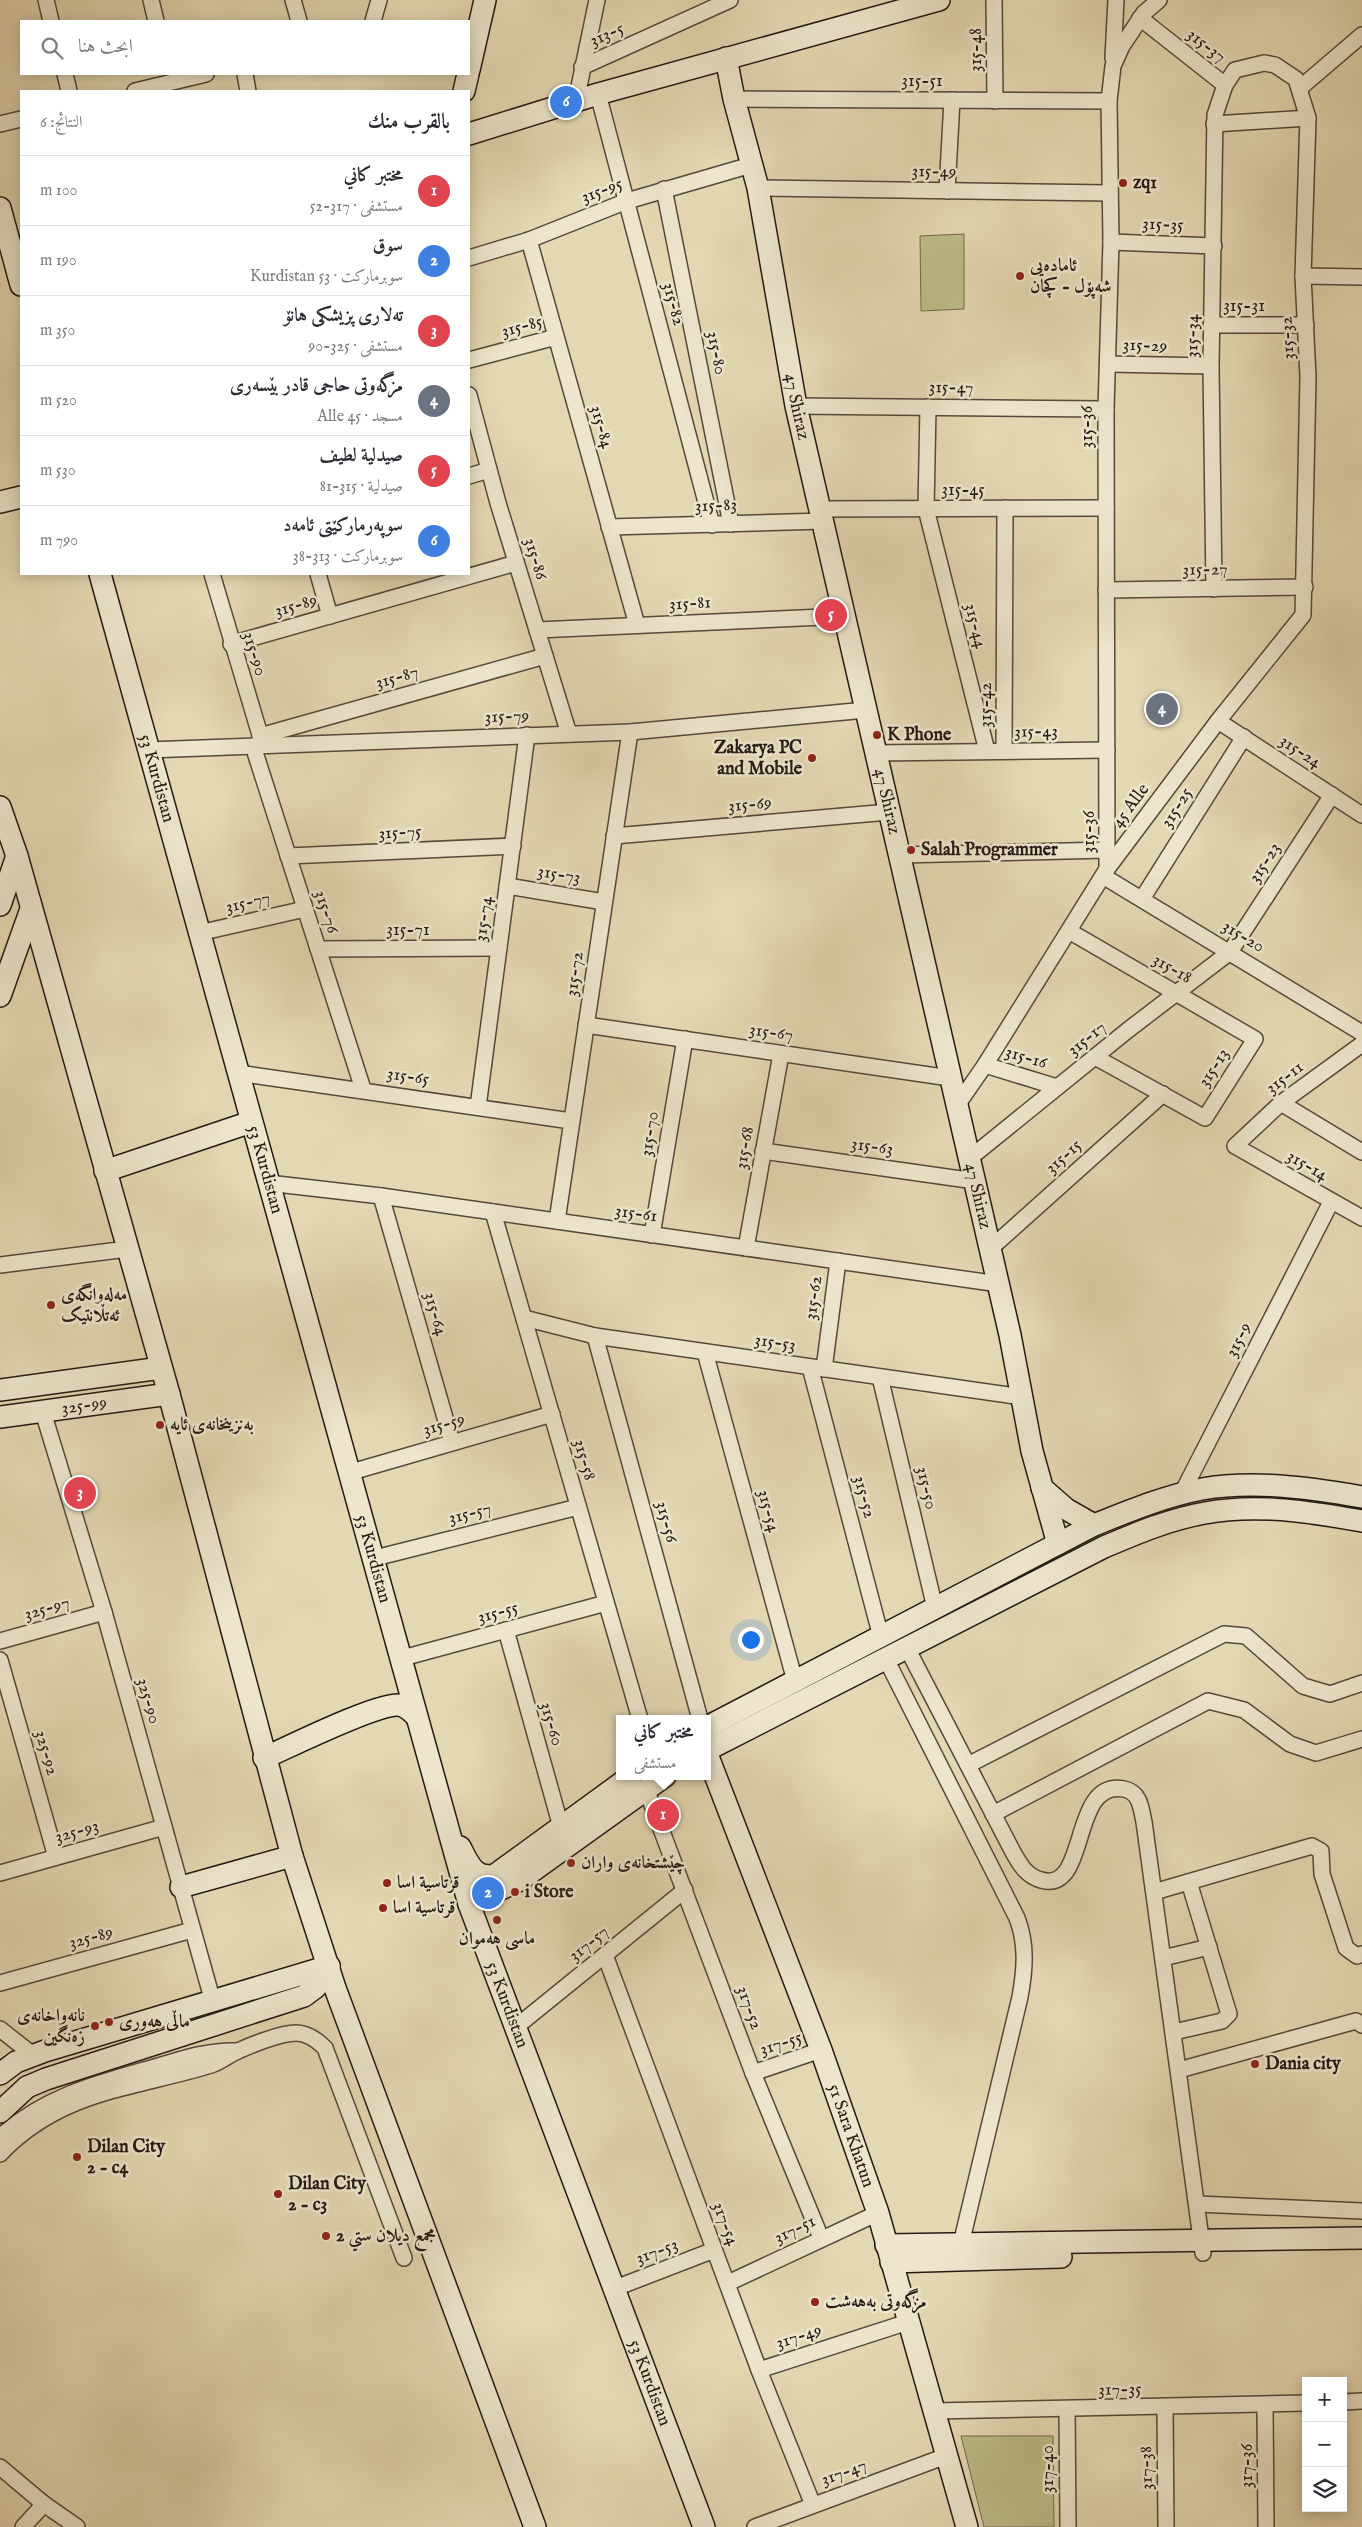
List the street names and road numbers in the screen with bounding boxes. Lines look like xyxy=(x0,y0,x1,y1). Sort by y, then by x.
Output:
street label: 313-5 xyxy=(586,17,628,53)
street label: 315-37 xyxy=(1182,24,1230,68)
street label: 315-48 xyxy=(965,28,988,72)
street label: 315-51 xyxy=(901,70,943,93)
street label: 315-49 xyxy=(911,160,957,184)
street label: 315-95 xyxy=(578,172,626,209)
street label: 315-35 xyxy=(1142,213,1185,237)
street label: 315-82 xyxy=(656,280,690,328)
street label: 315-31 xyxy=(1223,295,1265,318)
street label: 315-85 xyxy=(499,310,546,344)
street label: 315-34 xyxy=(1181,314,1205,358)
street label: 315-32 xyxy=(1275,316,1301,360)
street label: 315-80 xyxy=(700,329,732,377)
street label: 315-29 xyxy=(1122,334,1168,358)
street label: 47 Shiraz xyxy=(779,372,815,442)
street label: 315-47 xyxy=(928,376,974,400)
street label: 315-84 xyxy=(584,403,618,452)
street label: 315-36 xyxy=(1076,405,1099,448)
street label: 315-45 xyxy=(941,479,985,502)
street label: 315-83 xyxy=(695,494,737,518)
street label: 315-86 xyxy=(518,535,552,583)
street label: 315-27 xyxy=(1182,558,1228,582)
street label: 315-89 xyxy=(272,589,320,623)
street label: 315-81 xyxy=(668,591,712,617)
street label: 315-44 xyxy=(958,601,992,651)
street label: 315-90 xyxy=(236,629,272,679)
street label: 315-87 xyxy=(373,661,421,695)
street label: 315-42 xyxy=(975,682,998,728)
street label: 315-79 xyxy=(484,705,530,729)
street label: 315-43 xyxy=(1014,720,1058,744)
street label: 315-24 xyxy=(1275,730,1326,774)
street label: 53 Kurdistan xyxy=(134,732,180,825)
street label: 47 Shiraz xyxy=(868,766,906,837)
street label: 45 Alle xyxy=(1107,779,1155,833)
street label: 315-25 xyxy=(1156,783,1198,832)
street label: 315-69 xyxy=(727,792,773,818)
street label: 315-36 xyxy=(1078,810,1101,853)
street label: 315-75 xyxy=(378,820,423,846)
street label: 315-23 xyxy=(1244,839,1286,887)
street label: 315-73 xyxy=(536,860,582,890)
street label: 315-77 xyxy=(223,887,273,919)
street label: 315-76 xyxy=(308,887,344,937)
street label: 315-74 xyxy=(469,895,499,943)
street label: 315-20 xyxy=(1218,915,1268,959)
street label: 315-71 xyxy=(386,919,430,942)
street label: 315-18 xyxy=(1148,949,1196,989)
street label: 315-72 xyxy=(560,950,590,998)
street label: 315-17 xyxy=(1063,1016,1111,1062)
street label: 315-67 xyxy=(747,1019,795,1047)
street label: 315-16 xyxy=(1002,1041,1050,1075)
street label: 315-13 xyxy=(1193,1044,1235,1092)
street label: 315-11 xyxy=(1261,1056,1309,1100)
street label: 315-65 xyxy=(385,1062,431,1092)
street label: 315-70 xyxy=(635,1110,665,1158)
street label: 53 Kurdistan xyxy=(242,1123,288,1217)
street label: 315-68 xyxy=(730,1125,760,1171)
street label: 315-63 xyxy=(849,1133,895,1161)
street label: 315-15 xyxy=(1041,1134,1087,1179)
street label: 315-14 xyxy=(1282,1145,1332,1187)
street label: 47 Shiraz xyxy=(959,1161,997,1231)
street label: 315-61 xyxy=(613,1200,659,1228)
street label: 315-62 xyxy=(800,1274,828,1322)
street label: 315-64 xyxy=(418,1289,452,1339)
street label: 315-9 xyxy=(1221,1319,1257,1361)
street label: 315-53 xyxy=(753,1329,797,1357)
street label: 325-99 xyxy=(60,1391,108,1420)
street label: 315-59 xyxy=(420,1408,468,1442)
street label: 315-58 xyxy=(567,1437,601,1483)
street label: 315-50 xyxy=(910,1464,942,1512)
street label: 315-52 xyxy=(847,1473,881,1521)
street label: 315-54 xyxy=(751,1487,785,1535)
street label: 315-57 xyxy=(446,1498,494,1530)
street label: 315-56 xyxy=(649,1499,683,1546)
street label: 53 Kurdistan xyxy=(350,1512,397,1606)
street label: 325-97 xyxy=(22,1592,72,1626)
street label: 315-55 xyxy=(475,1596,521,1629)
street label: 325-90 xyxy=(131,1675,165,1727)
street label: 315-60 xyxy=(534,1699,568,1749)
street label: 325-92 xyxy=(29,1728,63,1778)
street label: 325-93 xyxy=(52,1815,102,1849)
street label: 325-89 xyxy=(66,1921,116,1955)
street label: 317-57 xyxy=(564,1921,614,1967)
street label: 53 Kurdistan xyxy=(480,1958,534,2052)
street label: 317-52 xyxy=(730,1983,768,2033)
street label: 317-55 xyxy=(757,2026,806,2062)
street label: 51 Sara Khatun xyxy=(822,2081,880,2191)
street label: 317-54 xyxy=(706,2199,744,2250)
street label: 317-51 xyxy=(770,2210,820,2250)
street label: 317-53 xyxy=(633,2233,681,2271)
street label: 317-49 xyxy=(773,2319,825,2355)
street label: 53 Kurdistan xyxy=(623,2336,676,2430)
street label: 317-35 xyxy=(1098,2378,1142,2402)
street label: 317-36 xyxy=(1236,2443,1259,2488)
street label: 317-40 xyxy=(1037,2445,1060,2493)
street label: 317-38 xyxy=(1135,2446,1159,2490)
street label: 317-47 xyxy=(818,2454,870,2492)

